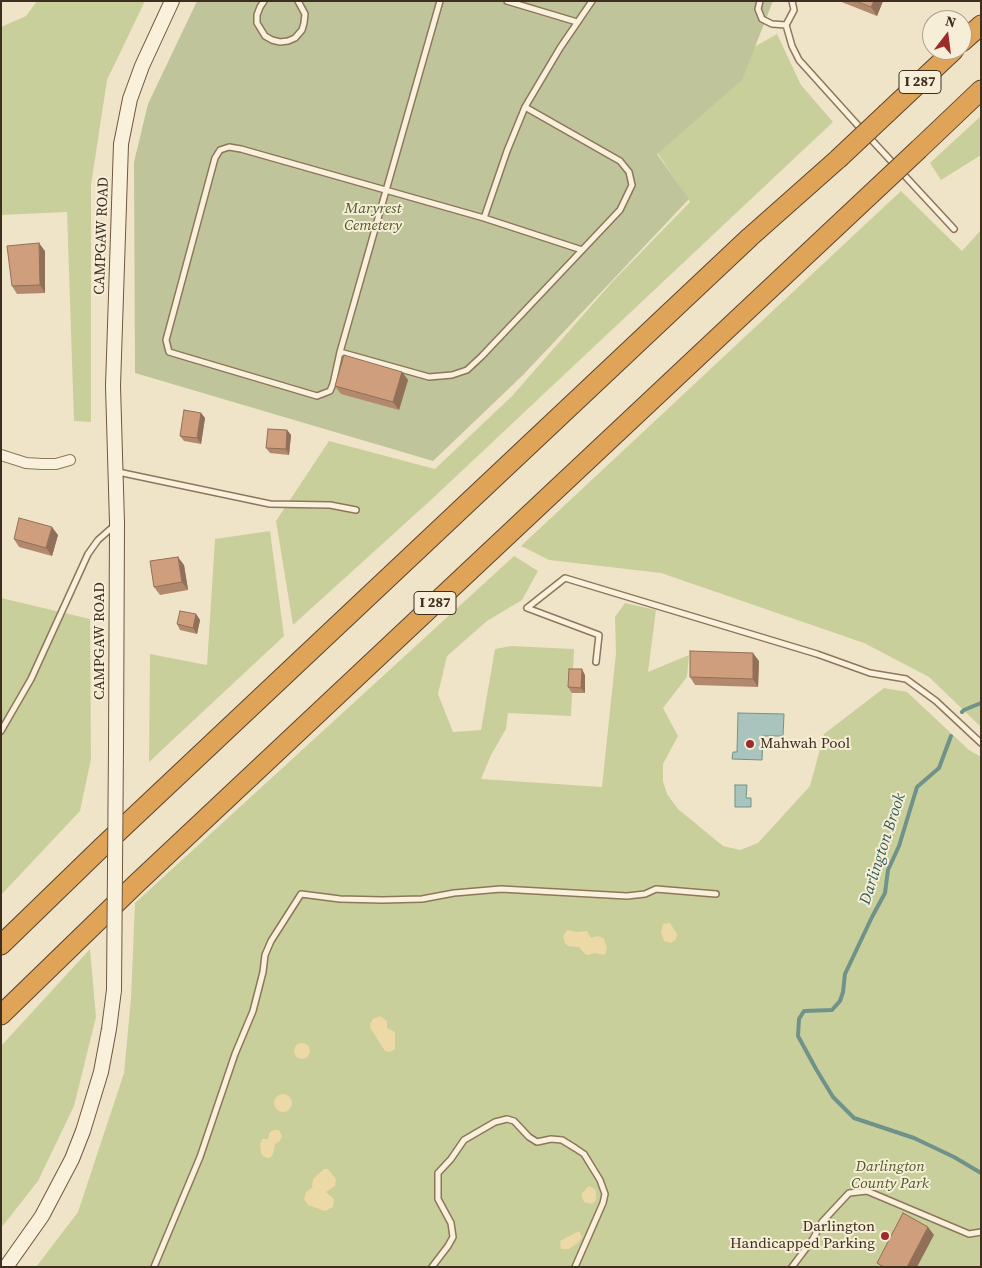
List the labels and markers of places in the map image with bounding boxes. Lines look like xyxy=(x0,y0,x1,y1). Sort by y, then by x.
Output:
place label: Mahwah Pool xyxy=(760,735,850,753)
marker: Mahwah Pool xyxy=(744,738,756,750)
place label: Darlington Handicapped Parking xyxy=(730,1218,875,1253)
marker: Darlington Handicapped Parking xyxy=(879,1230,891,1242)

